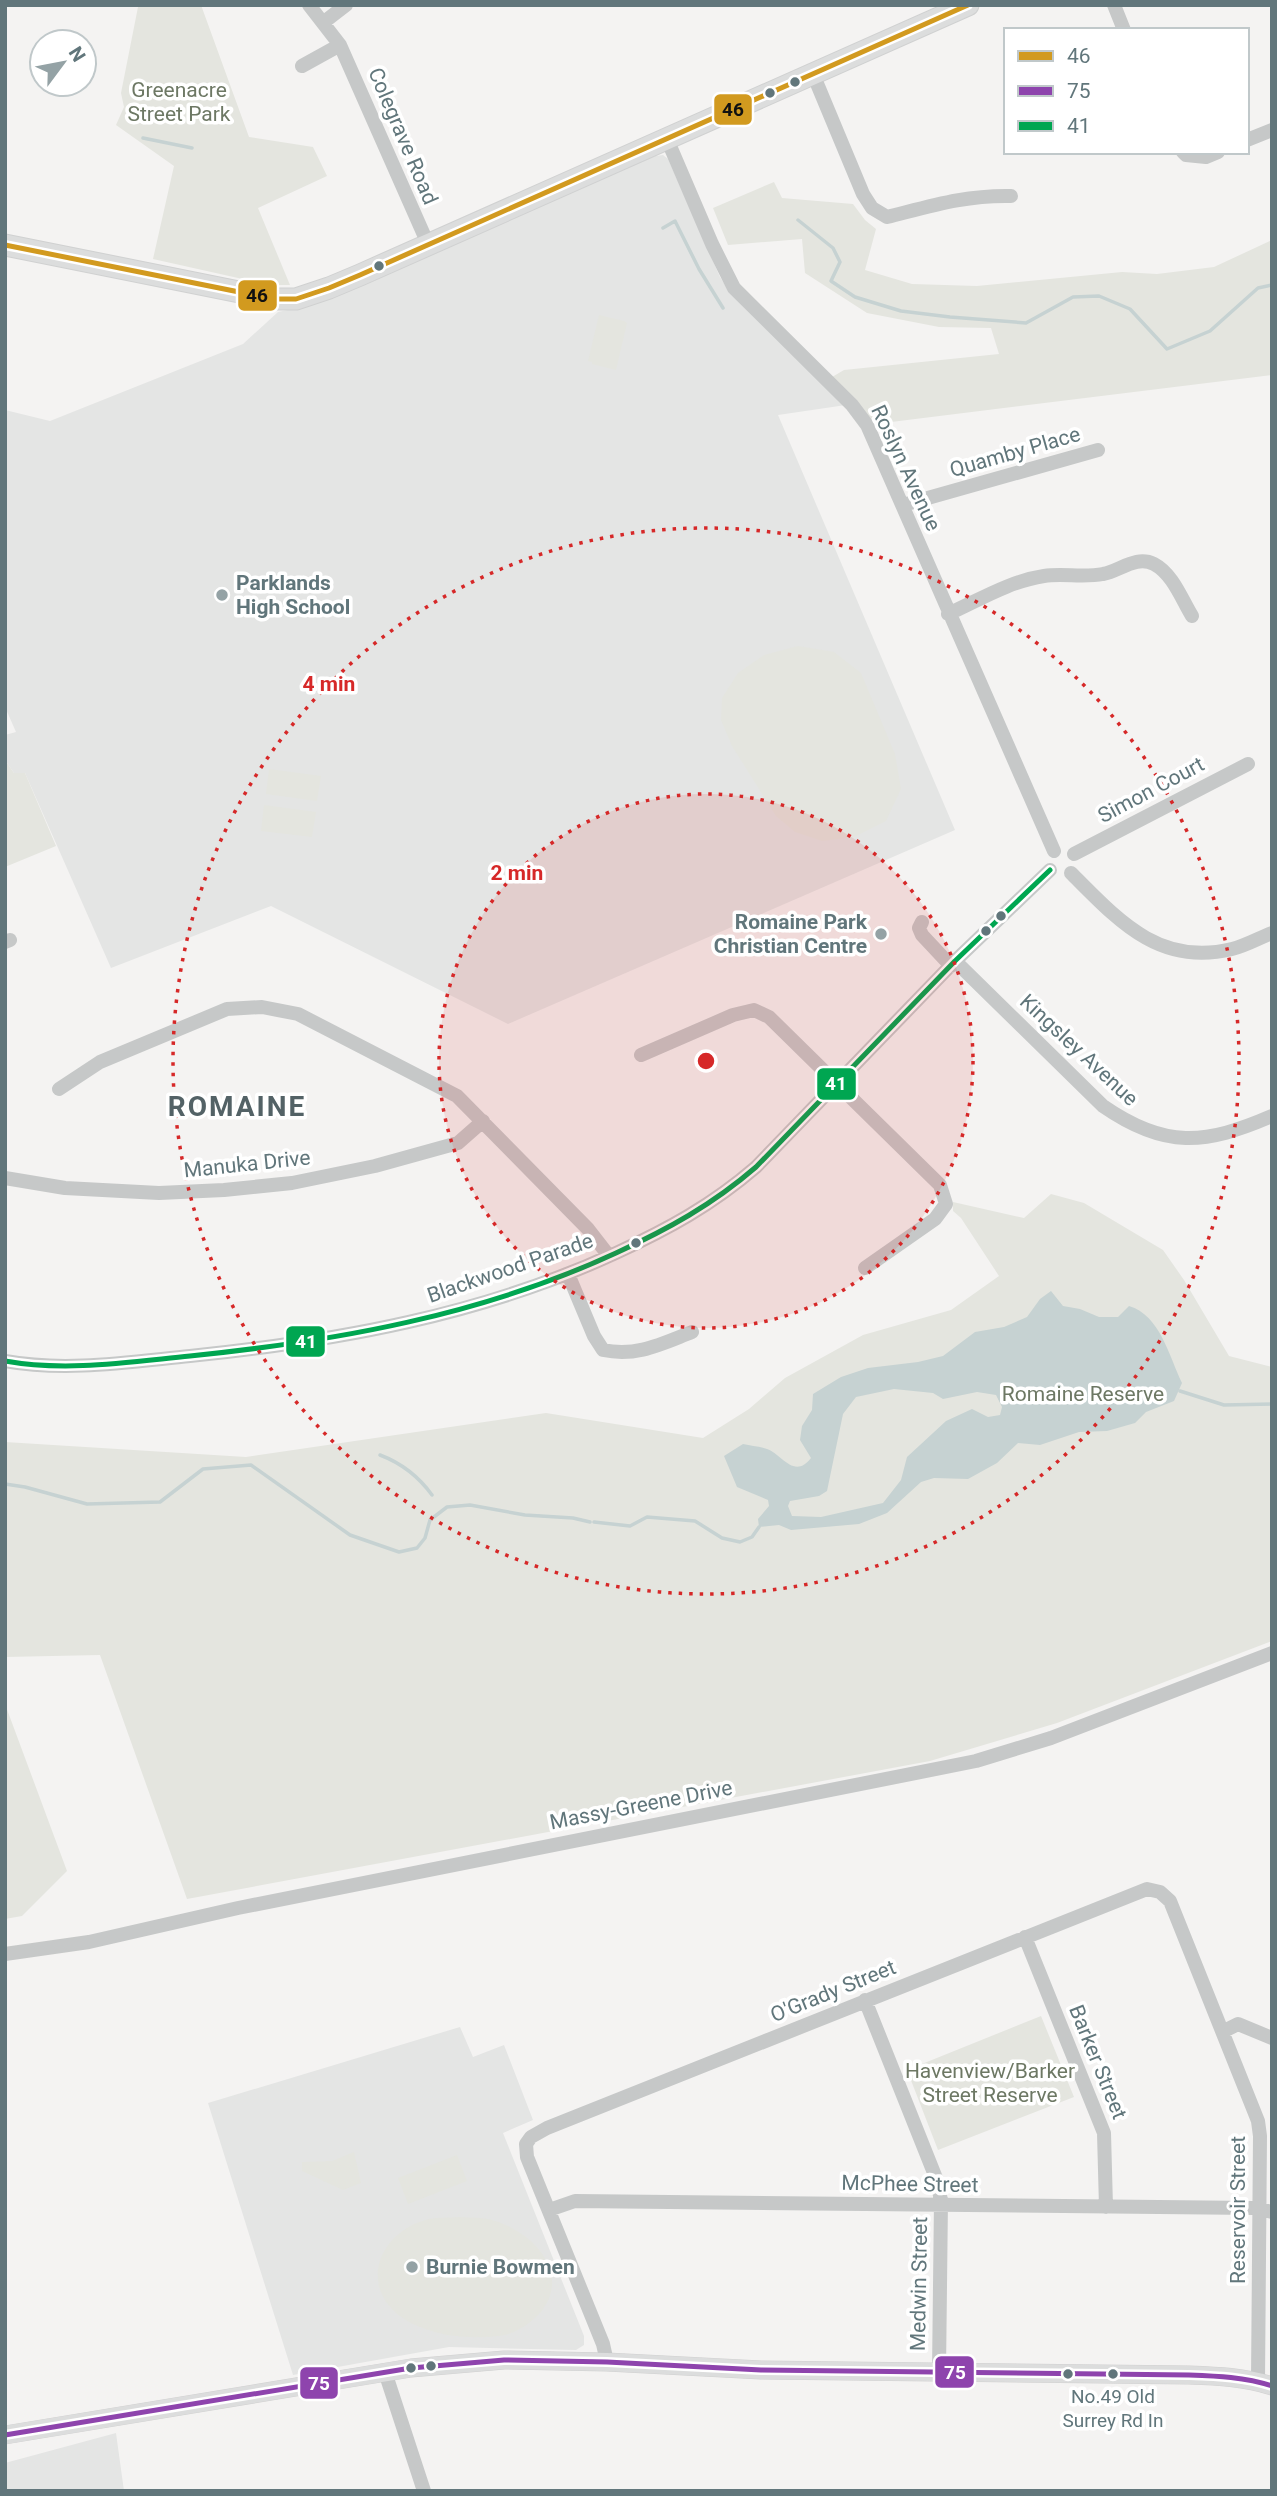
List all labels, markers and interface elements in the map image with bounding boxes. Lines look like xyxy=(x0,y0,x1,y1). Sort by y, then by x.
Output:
north arrow xyxy=(28,28,98,98)
legend xyxy=(1004,28,1249,154)
text: N xyxy=(64,42,90,66)
text: 46 xyxy=(1067,44,1091,68)
street label: Colegrave Road xyxy=(363,64,443,208)
unlabelled marker xyxy=(788,75,802,89)
park label: Greenacre Street Park xyxy=(128,78,231,126)
text: 75 xyxy=(1067,79,1091,103)
unlabelled marker xyxy=(763,86,777,100)
line badge: 46 xyxy=(713,93,753,126)
text: 46 xyxy=(722,98,744,121)
text: 41 xyxy=(1067,114,1091,138)
unlabelled marker xyxy=(372,259,386,273)
line badge: 46 xyxy=(237,279,278,312)
text: 46 xyxy=(246,284,268,307)
street label: Roslyn Avenue xyxy=(866,401,946,535)
street label: Quamby Place xyxy=(947,422,1083,482)
place label: Parklands High School xyxy=(236,571,350,619)
marker: Parklands High School xyxy=(214,587,230,603)
text: 4 min xyxy=(303,672,355,696)
street label: Simon Court xyxy=(1094,752,1208,828)
text: 2 min xyxy=(491,861,543,885)
unlabelled marker xyxy=(994,909,1008,923)
place label: Romaine Park Christian Centre xyxy=(714,910,868,958)
unlabelled marker xyxy=(979,924,993,938)
marker: Romaine Park Christian Centre xyxy=(873,926,889,942)
street label: Kingsley Avenue xyxy=(1015,989,1143,1111)
centre of rings xyxy=(694,1049,718,1073)
line badge: 41 xyxy=(816,1067,857,1101)
text: 41 xyxy=(825,1072,847,1095)
district label: ROMAINE xyxy=(168,1090,306,1123)
street label: Manuka Drive xyxy=(182,1145,312,1183)
street label: Blackwood Parade xyxy=(424,1228,596,1308)
unlabelled marker xyxy=(629,1236,643,1250)
line badge: 41 xyxy=(285,1325,326,1358)
text: 41 xyxy=(295,1330,317,1353)
park label: Romaine Reserve xyxy=(1002,1382,1164,1406)
street label: Massy-Greene Drive xyxy=(548,1775,734,1835)
street label: O'Grady Street xyxy=(767,1955,899,2027)
street label: Barker Street xyxy=(1064,2001,1132,2123)
park label: Havenview/Barker Street Reserve xyxy=(905,2059,1075,2107)
street label: Reservoir Street xyxy=(1226,2136,1250,2284)
street label: McPhee Street xyxy=(841,2171,979,2197)
street label: Medwin Street xyxy=(906,2216,932,2351)
place label: Burnie Bowmen xyxy=(426,2255,575,2279)
marker: Burnie Bowmen xyxy=(404,2259,420,2275)
line badge: 75 xyxy=(934,2355,975,2389)
unlabelled marker xyxy=(424,2359,438,2373)
unlabelled marker xyxy=(404,2361,418,2375)
text: 75 xyxy=(944,2361,966,2384)
line badge: 75 xyxy=(299,2366,339,2400)
unlabelled marker xyxy=(1061,2367,1075,2381)
marker: No.49 Old Surrey Rd In xyxy=(1106,2367,1120,2381)
text: 75 xyxy=(308,2372,330,2395)
place label: No.49 Old Surrey Rd In xyxy=(1063,2385,1163,2432)

